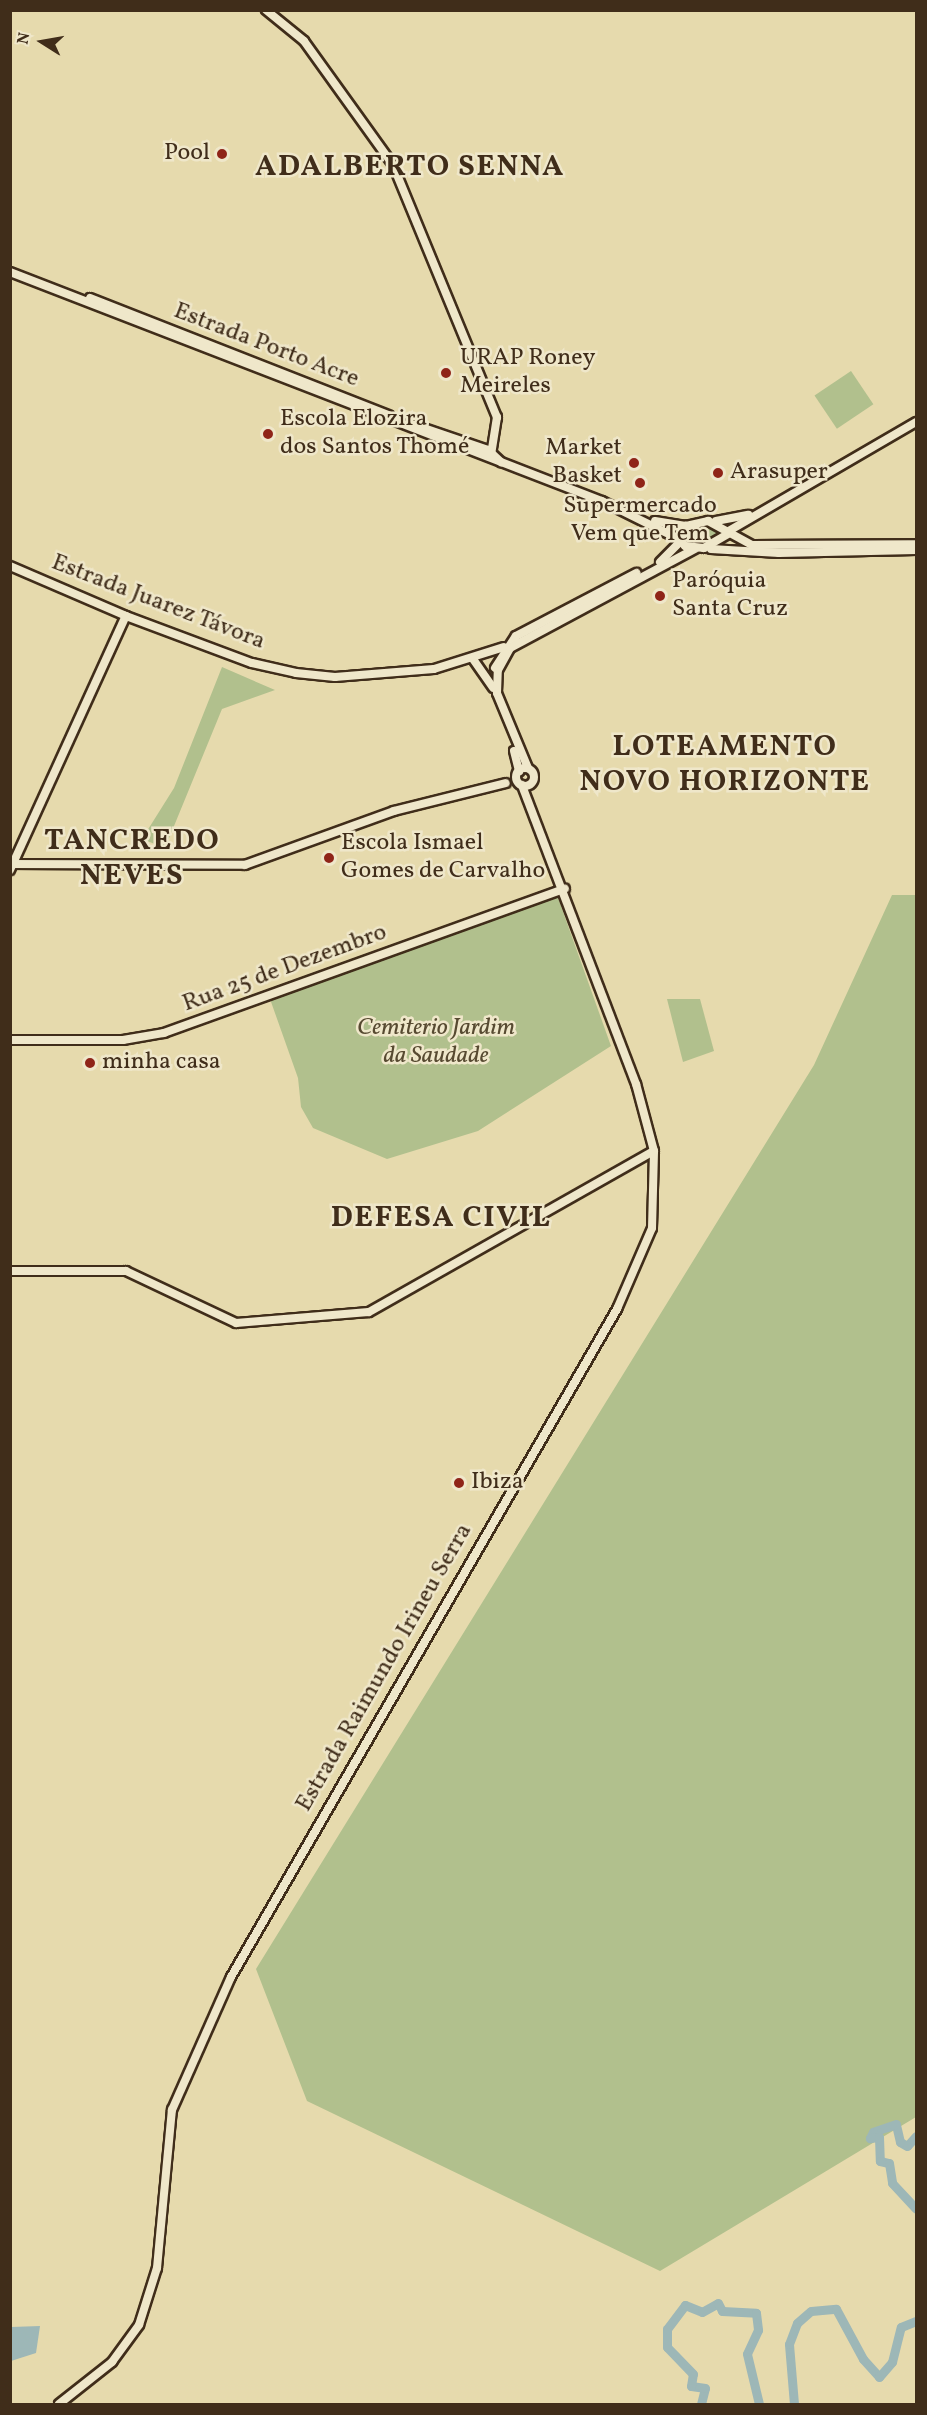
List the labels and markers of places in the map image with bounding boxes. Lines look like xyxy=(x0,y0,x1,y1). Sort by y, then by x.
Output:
place label: Pool xyxy=(164,140,210,168)
marker: Pool xyxy=(215,147,229,161)
place label: URAP Roney Meireles xyxy=(460,345,595,401)
marker: URAP Roney Meireles xyxy=(437,364,455,382)
place label: Escola Elozira dos Santos Thomé xyxy=(280,406,470,462)
marker: Escola Elozira dos Santos Thomé xyxy=(261,427,275,441)
place label: Market Basket xyxy=(545,435,622,491)
marker: Market Basket xyxy=(627,456,641,470)
place label: Arasuper xyxy=(730,459,828,487)
marker: Arasuper xyxy=(711,466,725,480)
marker: Supermercado Vem que Tem xyxy=(633,476,647,490)
place label: Supermercado Vem que Tem xyxy=(563,493,717,549)
place label: Paróquia Santa Cruz xyxy=(672,568,788,624)
marker: Paróquia Santa Cruz xyxy=(653,589,667,603)
place label: Escola Ismael Gomes de Carvalho xyxy=(341,830,545,886)
marker: Escola Ismael Gomes de Carvalho xyxy=(322,851,336,865)
place label: minha casa xyxy=(102,1049,221,1077)
marker: minha casa xyxy=(83,1056,97,1070)
place label: Ibiza xyxy=(471,1469,524,1497)
marker: Ibiza xyxy=(452,1476,466,1490)

